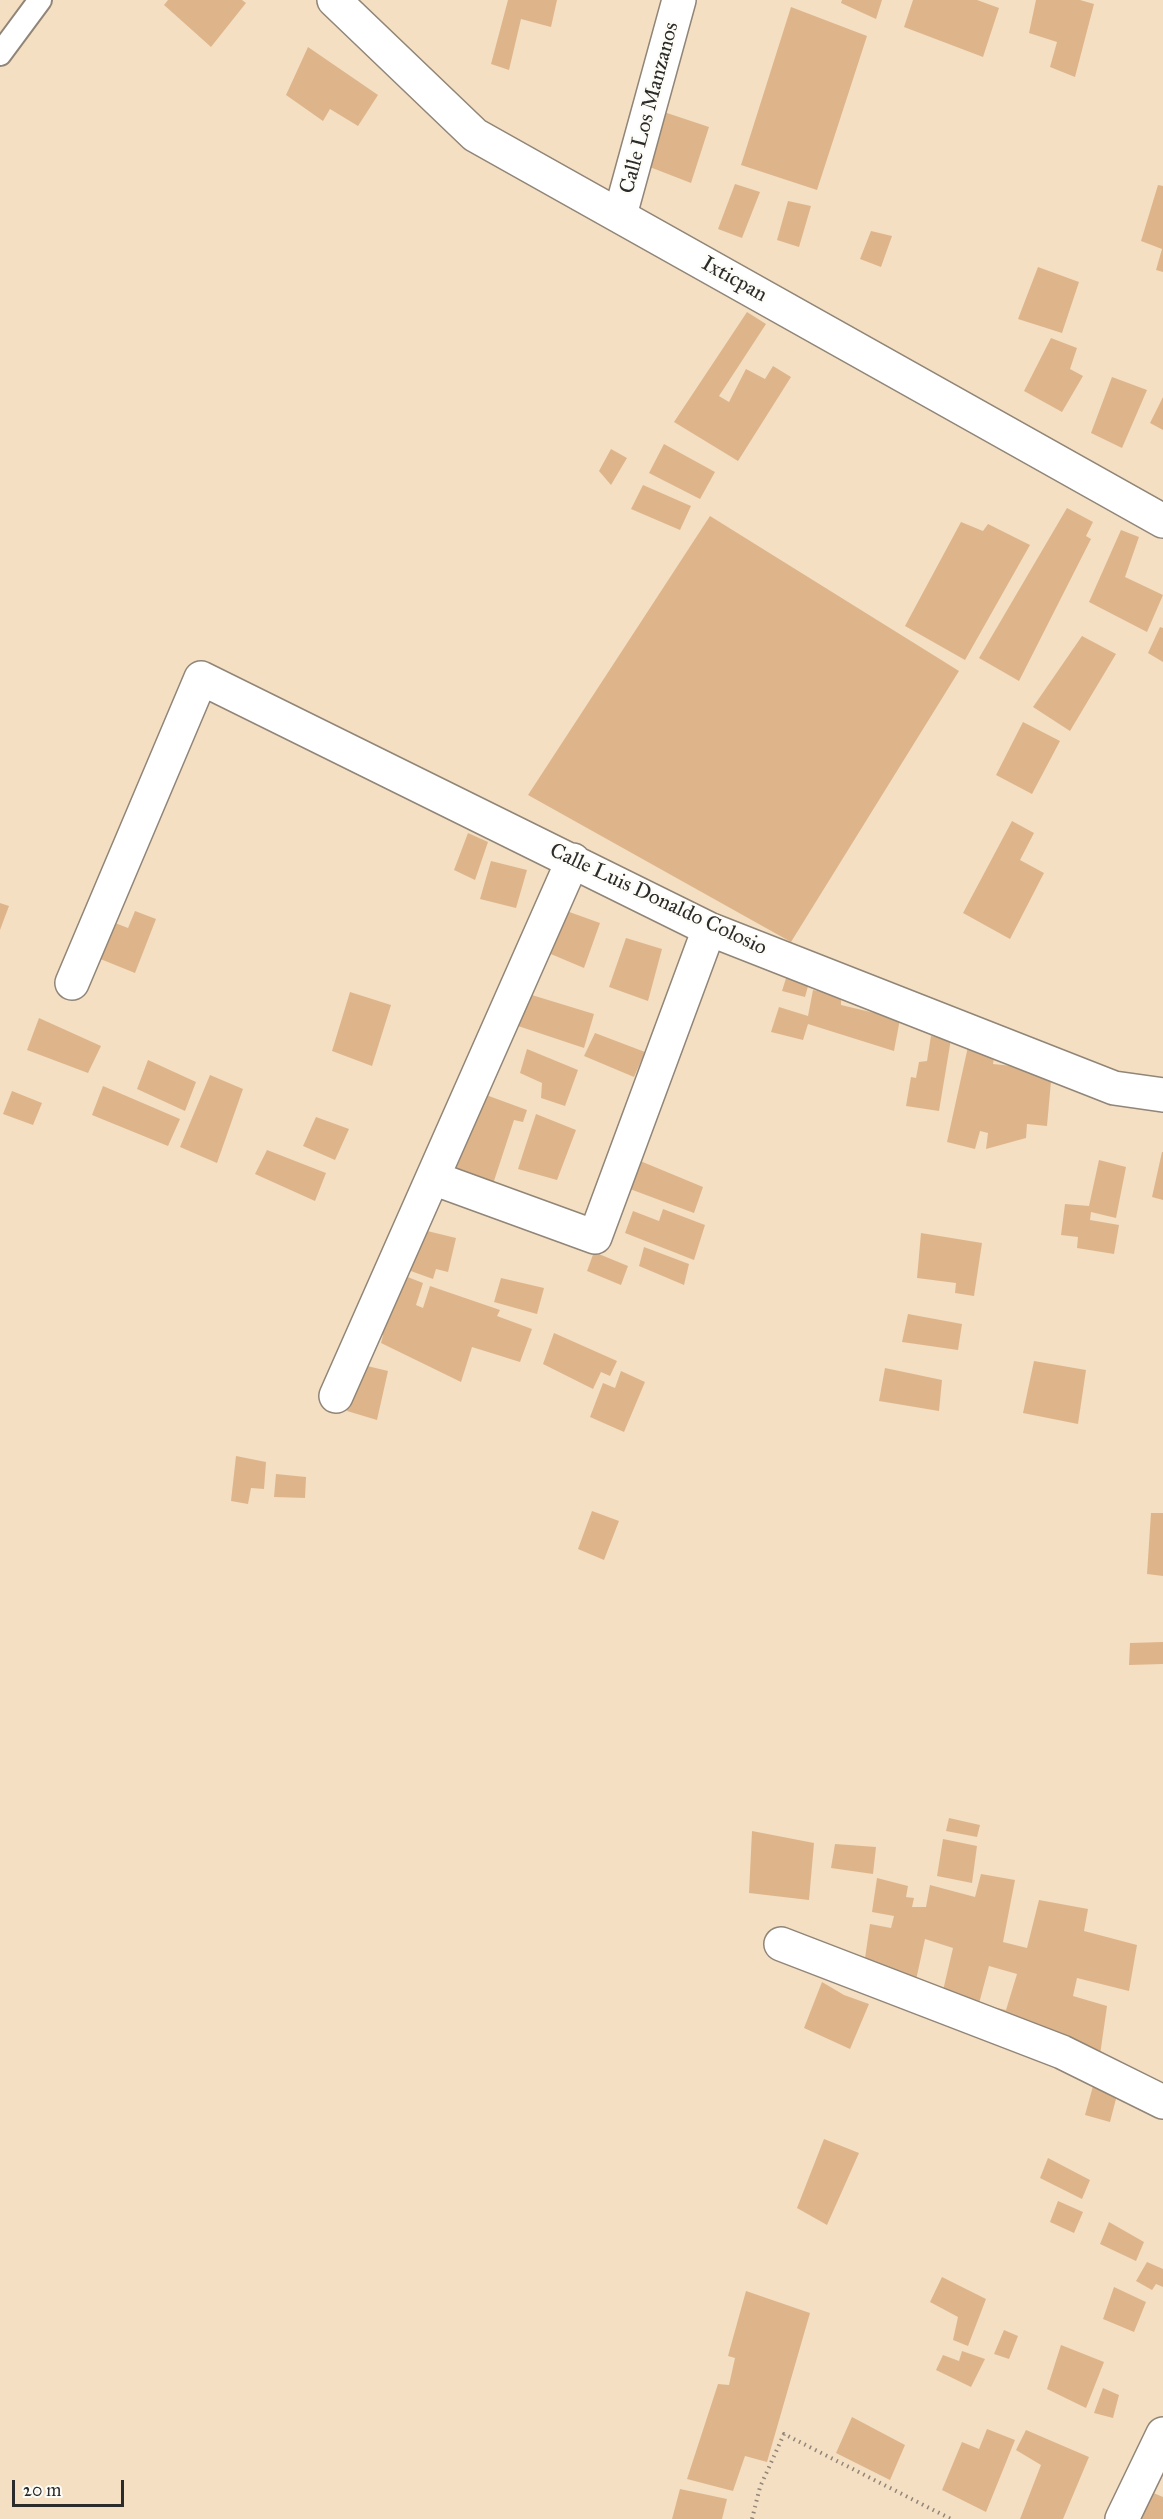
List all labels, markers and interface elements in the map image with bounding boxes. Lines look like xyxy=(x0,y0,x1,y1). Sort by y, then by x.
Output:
street label: Calle Los Manzanos xyxy=(615,20,685,196)
street label: Ixticpan xyxy=(697,252,771,308)
street label: Calle Luis Donaldo Colosio xyxy=(545,839,771,961)
scale bar xyxy=(15,2468,128,2506)
text: 20 m xyxy=(23,2479,61,2501)

